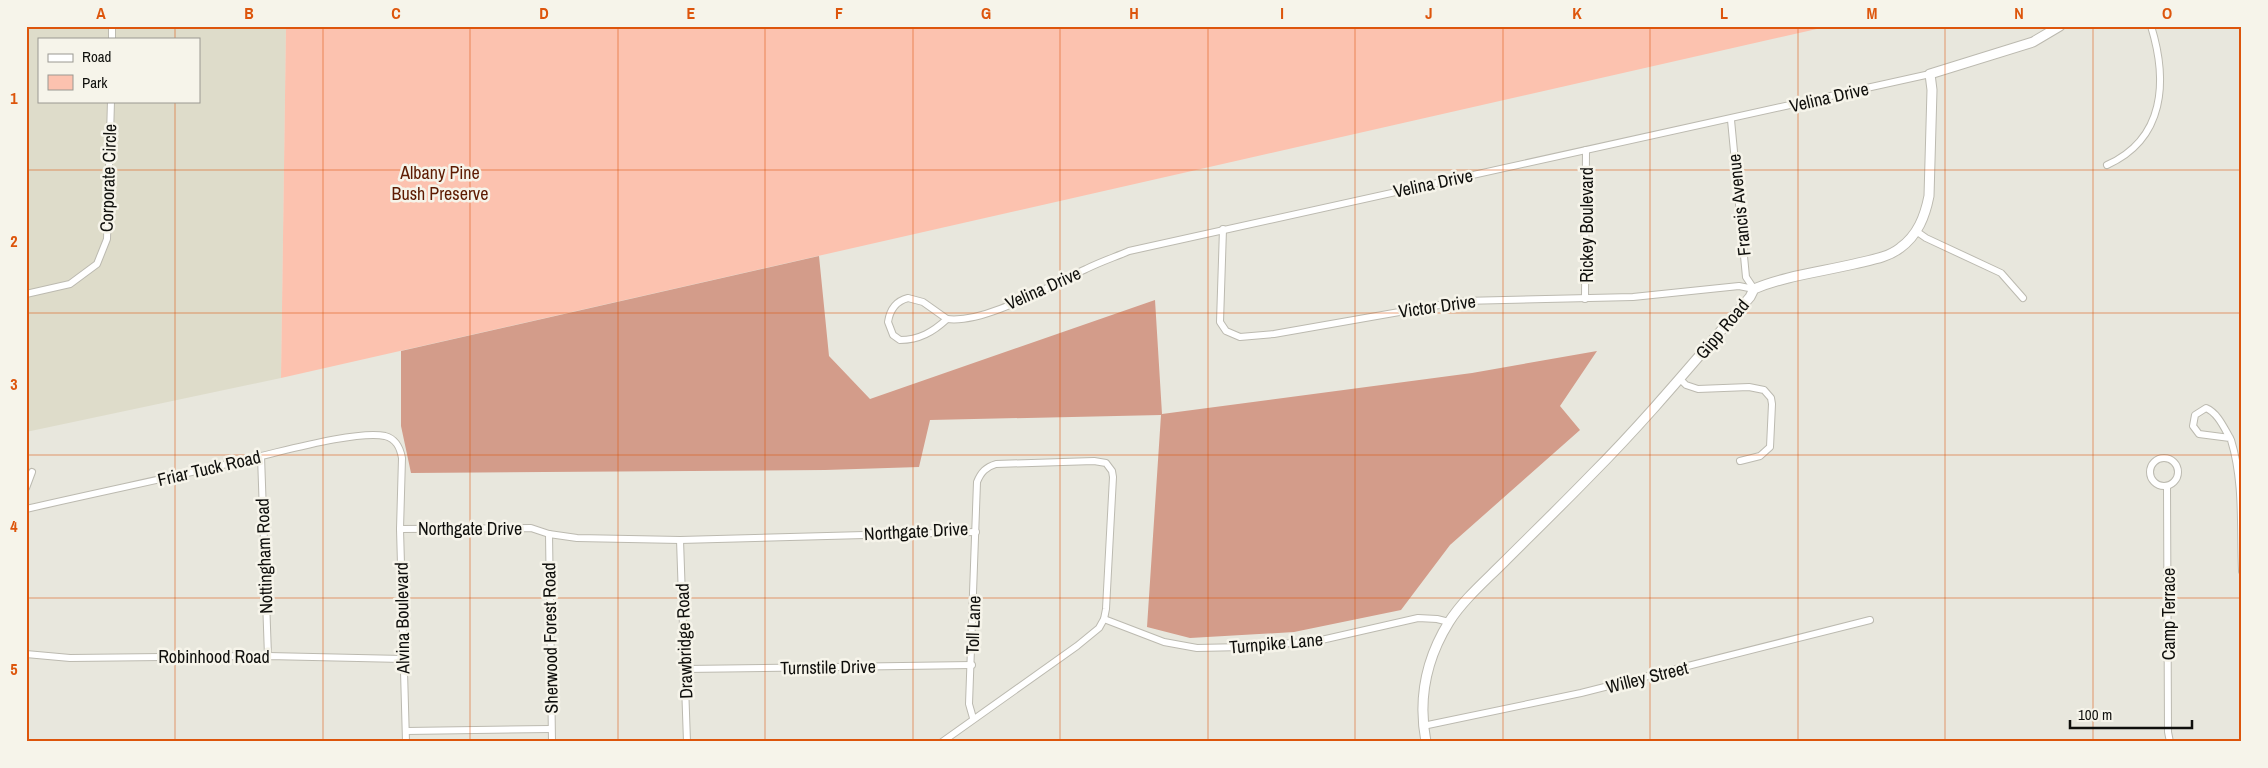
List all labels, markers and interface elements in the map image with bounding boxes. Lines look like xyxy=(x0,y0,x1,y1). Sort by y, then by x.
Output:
text: A xyxy=(96,2,106,24)
text: B xyxy=(244,2,254,24)
text: C xyxy=(391,2,401,24)
text: D xyxy=(539,2,549,24)
text: E xyxy=(687,2,696,24)
text: F xyxy=(835,2,843,24)
text: G xyxy=(981,2,991,24)
text: H xyxy=(1129,2,1139,24)
text: I xyxy=(1280,2,1284,24)
text: J xyxy=(1425,2,1433,24)
text: K xyxy=(1572,2,1582,24)
text: L xyxy=(1720,2,1728,24)
text: M xyxy=(1867,2,1878,24)
text: N xyxy=(2014,2,2024,24)
text: O xyxy=(2162,2,2172,24)
legend xyxy=(38,38,200,102)
text: Road xyxy=(82,46,111,67)
text: Park xyxy=(82,72,108,93)
street label: Velina Drive xyxy=(1787,76,1871,118)
text: 1 xyxy=(10,87,18,109)
street label: Corporate Circle xyxy=(94,123,122,233)
street label: Francis Avenue xyxy=(1721,153,1757,257)
park label: Albany Pine Bush Preserve xyxy=(392,160,488,206)
street label: Velina Drive xyxy=(1391,162,1475,204)
street label: Rickey Boulevard xyxy=(1574,167,1599,283)
text: 2 xyxy=(10,230,18,252)
street label: Velina Drive xyxy=(1001,260,1085,316)
street label: Victor Drive xyxy=(1397,288,1477,324)
street label: Gipp Road xyxy=(1689,294,1755,364)
text: 3 xyxy=(10,373,18,395)
street label: Friar Tuck Road xyxy=(155,444,263,492)
street label: Nottingham Road xyxy=(249,498,279,614)
text: 4 xyxy=(10,515,18,537)
street label: Northgate Drive xyxy=(418,516,522,541)
street label: Northgate Drive xyxy=(863,516,969,546)
street label: Alvina Boulevard xyxy=(389,562,415,675)
street label: Sherwood Forest Road xyxy=(536,562,564,714)
street label: Camp Terrace xyxy=(2156,568,2181,660)
street label: Drawbridge Road xyxy=(669,583,699,699)
street label: Toll Lane xyxy=(959,595,987,655)
street label: Turnpike Lane xyxy=(1228,626,1324,660)
street label: Robinhood Road xyxy=(158,644,270,669)
street label: Turnstile Drive xyxy=(780,654,876,680)
street label: Willey Street xyxy=(1603,655,1691,699)
text: 5 xyxy=(10,658,18,680)
scale bar xyxy=(2070,698,2193,730)
text: 100 m xyxy=(2078,704,2112,725)

